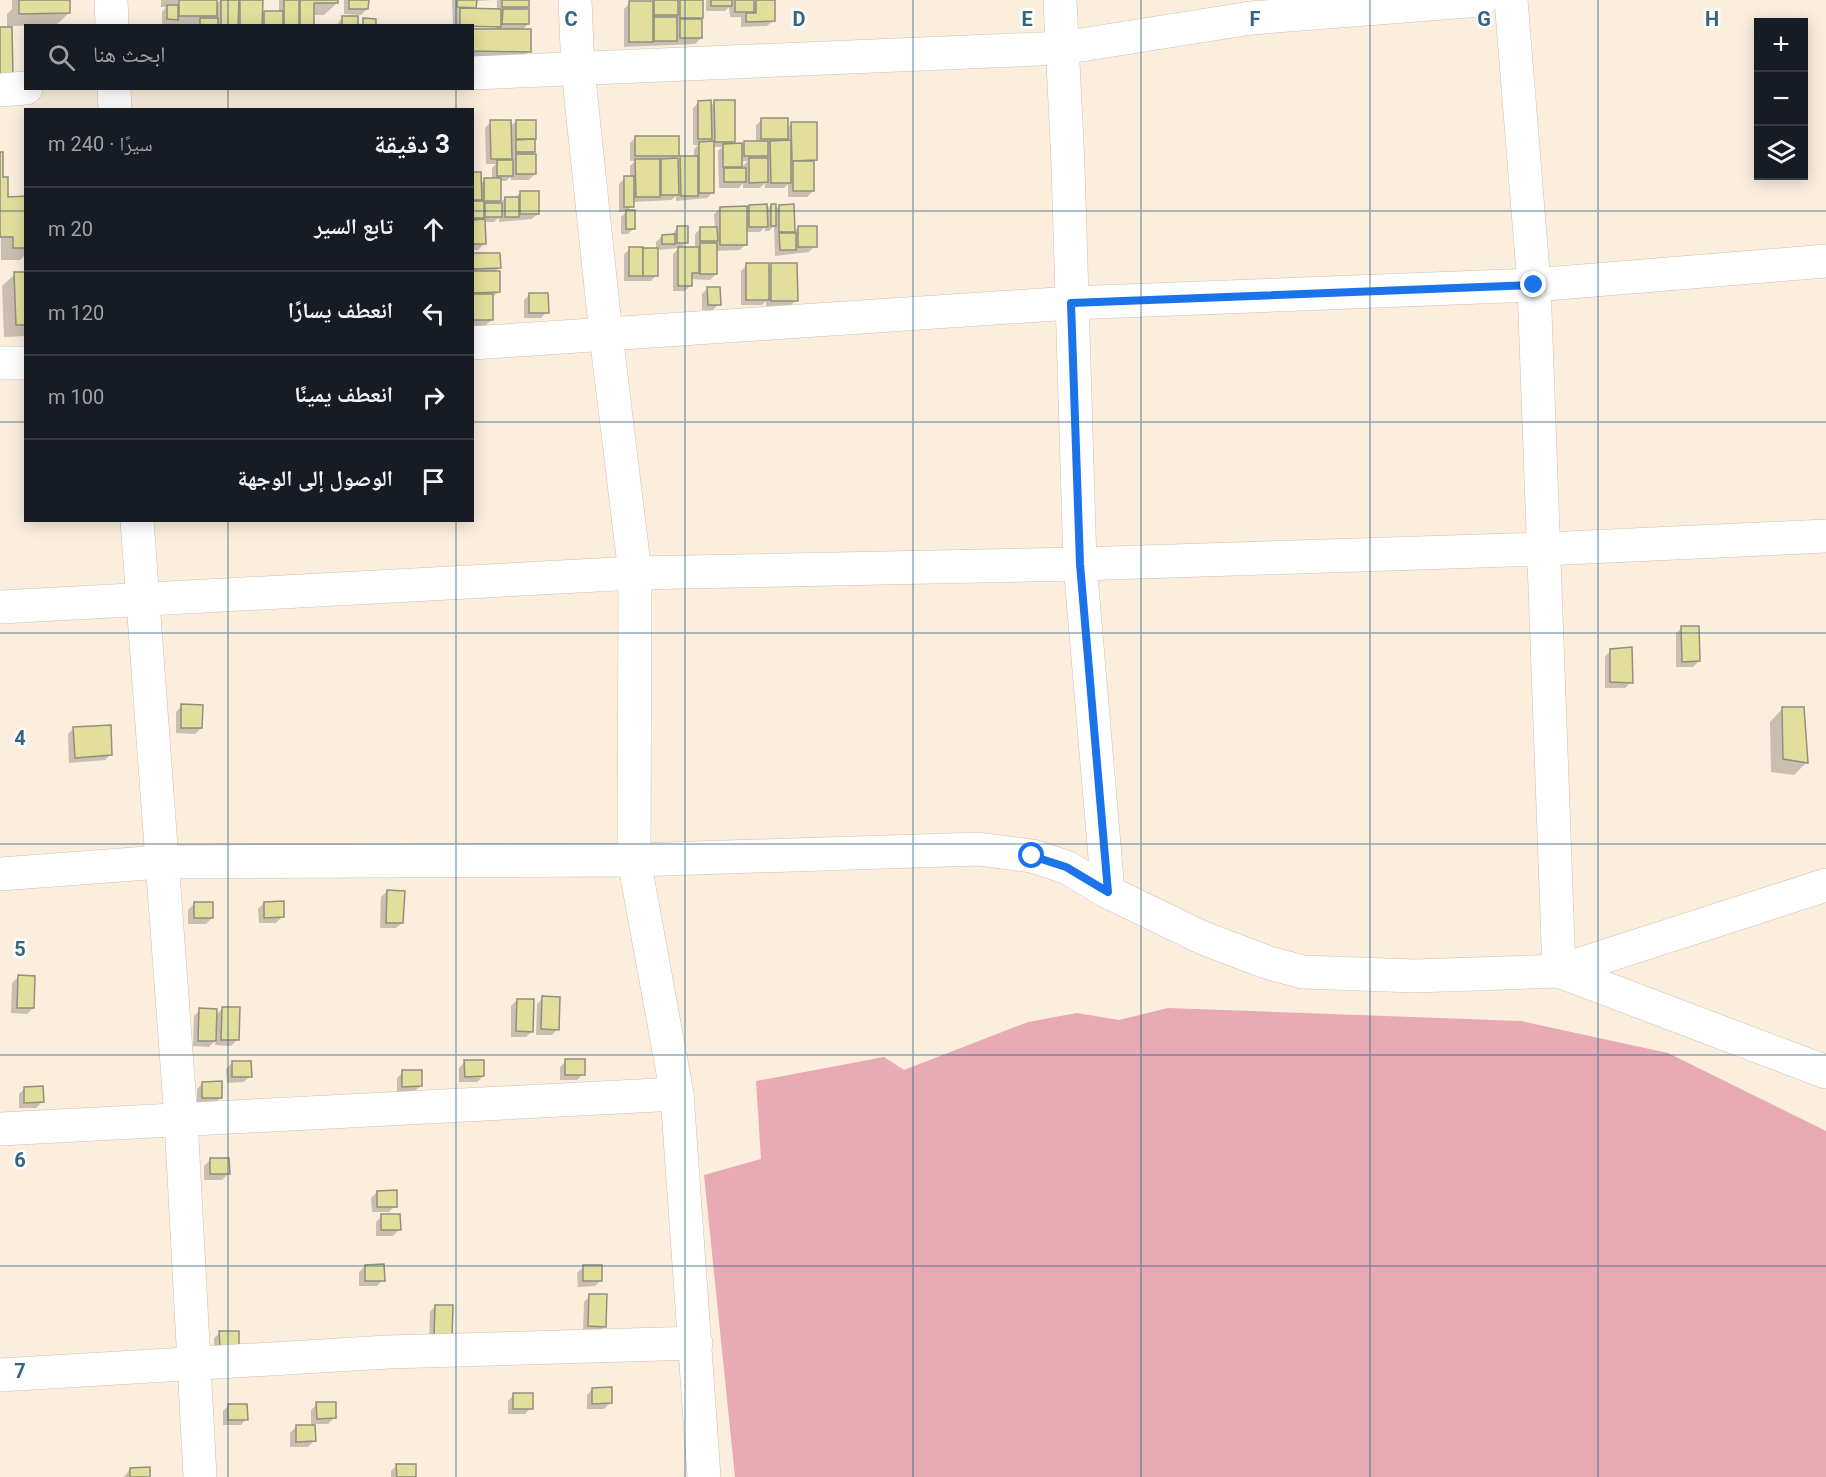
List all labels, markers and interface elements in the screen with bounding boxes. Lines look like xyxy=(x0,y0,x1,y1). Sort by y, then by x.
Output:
text: C xyxy=(564,7,578,31)
text: D xyxy=(793,7,806,31)
text: E xyxy=(1021,7,1033,31)
text: F xyxy=(1250,7,1261,31)
text: G xyxy=(1477,7,1491,31)
text: H xyxy=(1705,7,1719,31)
map controls xyxy=(1754,18,1808,180)
button: + xyxy=(1754,18,1808,72)
search box xyxy=(24,24,474,90)
icon: search xyxy=(45,41,78,74)
text: ابحث هنا xyxy=(93,42,166,67)
button: − xyxy=(1754,72,1808,126)
button: layers xyxy=(1754,126,1808,180)
text: 3 دقيقة xyxy=(374,129,450,159)
text: سيرًا · 240 m xyxy=(48,132,153,156)
icon: ahead xyxy=(417,213,450,246)
text: تابع السير xyxy=(314,214,393,239)
text: 20 m xyxy=(48,217,93,241)
route end xyxy=(1520,271,1546,297)
icon: left xyxy=(417,297,450,330)
text: انعطف يسارًا xyxy=(288,298,393,323)
text: 120 m xyxy=(48,301,104,325)
icon: right xyxy=(417,381,450,414)
text: انعطف يمينًا xyxy=(294,382,393,407)
text: 100 m xyxy=(48,385,104,409)
icon: arrive xyxy=(417,465,450,498)
text: الوصول إلى الوجهة xyxy=(237,466,393,491)
text: 4 xyxy=(14,726,26,750)
route start xyxy=(1018,842,1044,868)
text: 5 xyxy=(14,937,26,961)
text: 6 xyxy=(14,1148,26,1172)
text: 7 xyxy=(14,1359,26,1383)

